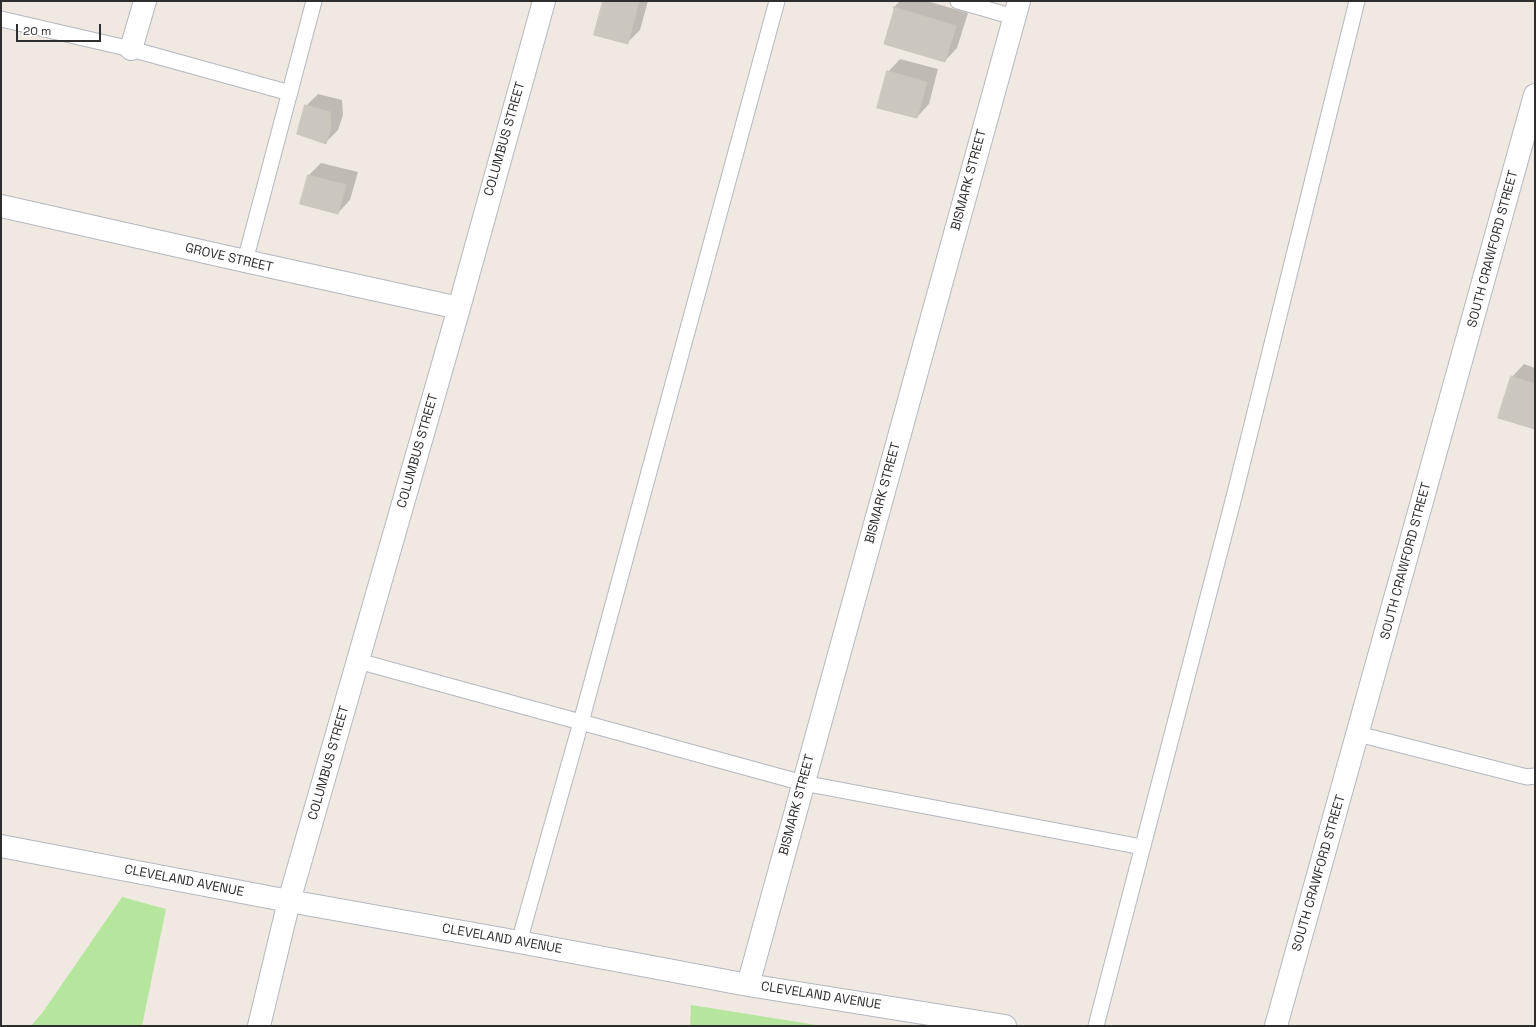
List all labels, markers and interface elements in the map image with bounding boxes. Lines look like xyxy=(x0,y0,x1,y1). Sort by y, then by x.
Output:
scale bar xyxy=(18,16,103,42)
text: 20 m xyxy=(23,23,51,39)
street label: COLUMBUS STREET xyxy=(481,80,529,198)
street label: BISMARK STREET xyxy=(948,128,990,232)
street label: SOUTH CRAWFORD STREET xyxy=(1464,169,1522,329)
street label: GROVE STREET xyxy=(184,240,274,276)
street label: COLUMBUS STREET xyxy=(394,392,442,510)
street label: BISMARK STREET xyxy=(862,441,904,545)
street label: SOUTH CRAWFORD STREET xyxy=(1377,481,1435,641)
street label: COLUMBUS STREET xyxy=(305,704,353,822)
street label: BISMARK STREET xyxy=(776,753,818,857)
street label: SOUTH CRAWFORD STREET xyxy=(1289,793,1349,953)
street label: CLEVELAND AVENUE xyxy=(123,862,245,900)
street label: CLEVELAND AVENUE xyxy=(441,921,563,957)
street label: CLEVELAND AVENUE xyxy=(760,979,882,1013)

